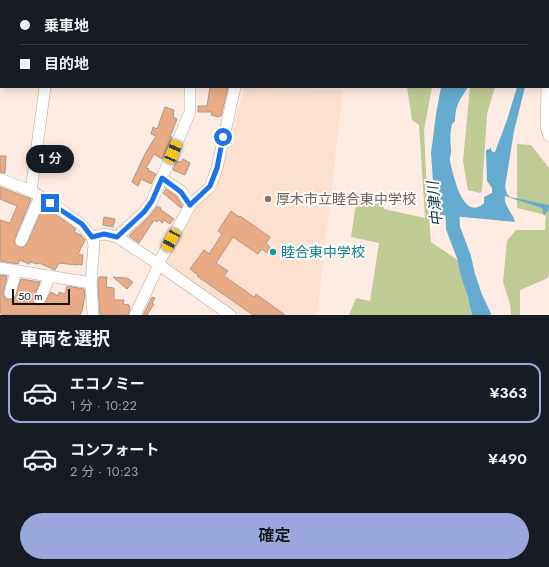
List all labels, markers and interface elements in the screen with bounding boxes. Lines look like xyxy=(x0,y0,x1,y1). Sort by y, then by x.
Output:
text: 乗車地 xyxy=(44,15,89,37)
text: 目的地 xyxy=(44,53,89,75)
route start xyxy=(214,128,232,146)
car xyxy=(163,139,183,165)
callout: 1 分 xyxy=(26,145,74,173)
text: 1 分 xyxy=(38,149,62,168)
water label: 中津川 xyxy=(422,178,448,228)
place label: 厚木市立睦合東中学校 xyxy=(276,189,416,209)
route end xyxy=(41,194,59,212)
marker: 厚木市立睦合東中学校 xyxy=(263,194,273,204)
car xyxy=(160,227,182,253)
place label: 睦合東中学校 xyxy=(281,242,365,262)
marker: 睦合東中学校 xyxy=(268,247,278,257)
scale bar xyxy=(12,287,70,306)
text: 50 m xyxy=(18,288,43,304)
text: 車両を選択 xyxy=(20,326,110,352)
text: エコノミー xyxy=(70,373,145,395)
icon: car xyxy=(22,375,58,411)
text: ¥363 xyxy=(490,382,527,404)
text: 1 分 · 10:22 xyxy=(70,396,137,415)
text: コンフォート xyxy=(70,439,160,461)
icon: car xyxy=(22,441,58,477)
text: ¥490 xyxy=(488,448,527,470)
text: 2 分 · 10:23 xyxy=(70,462,138,481)
button: 確定 xyxy=(20,513,529,559)

